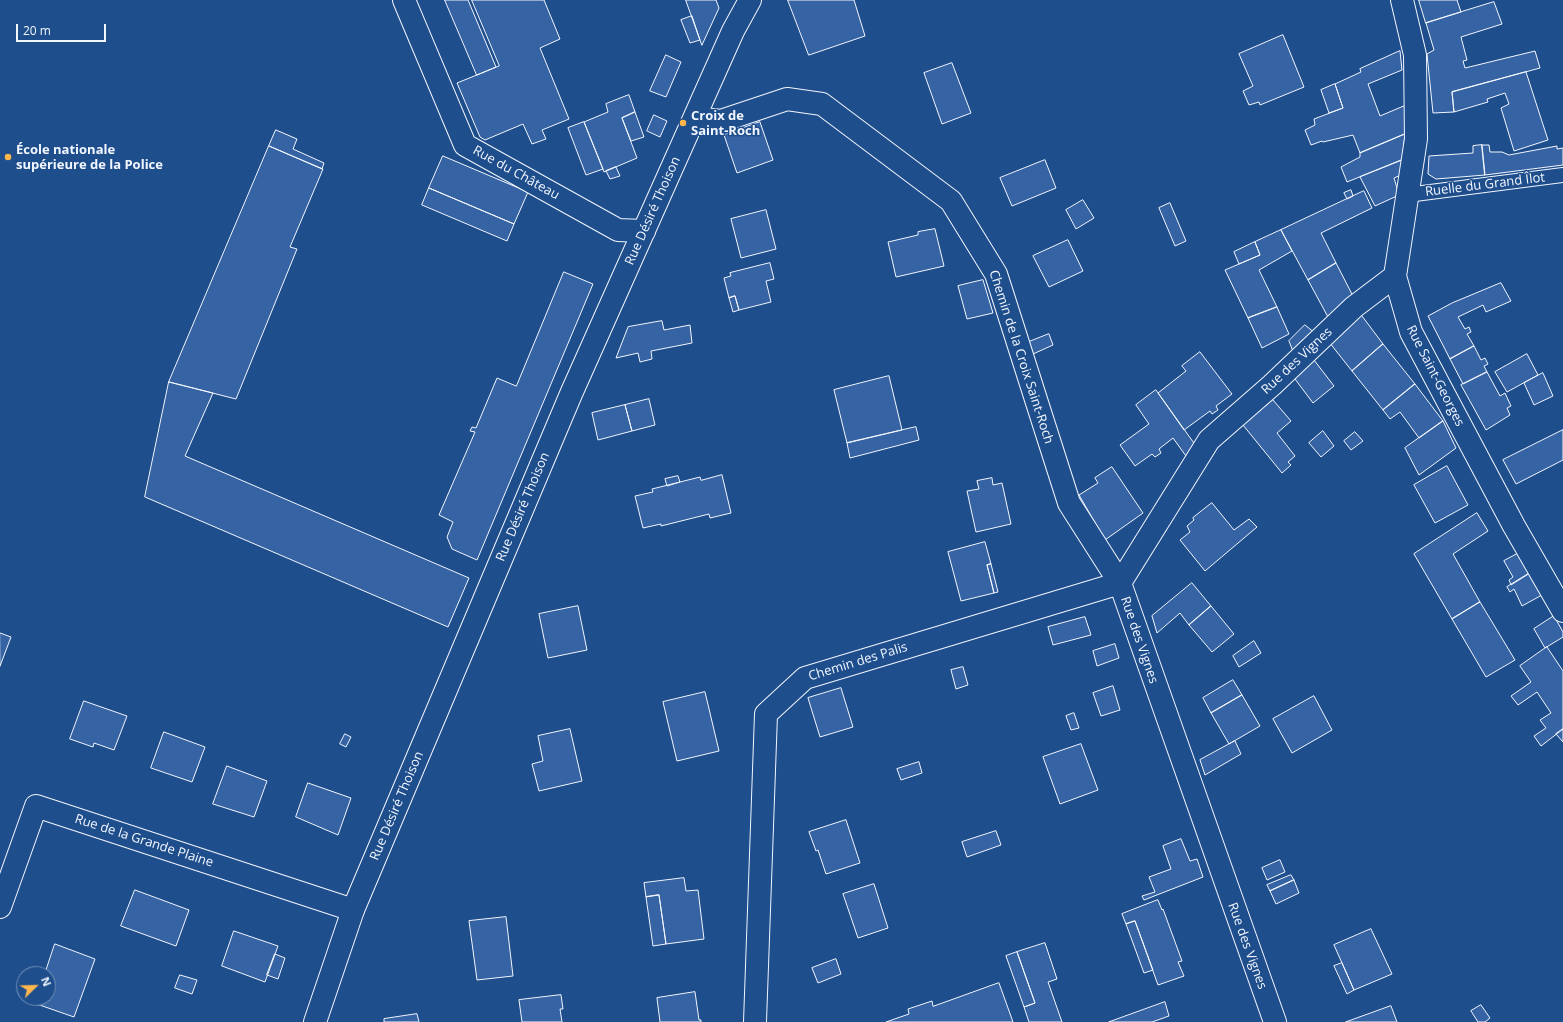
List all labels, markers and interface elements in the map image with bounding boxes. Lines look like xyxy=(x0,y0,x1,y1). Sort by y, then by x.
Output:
scale bar xyxy=(18,16,108,42)
text: 20 m xyxy=(23,22,51,39)
place label: Croix de Saint-Roch xyxy=(691,108,760,139)
marker: Croix de Saint-Roch xyxy=(678,118,688,128)
place label: École nationale supérieure de la Police xyxy=(16,142,163,173)
street label: Rue du Château xyxy=(470,143,562,203)
marker: École nationale supérieure de la Police xyxy=(3,152,13,162)
street label: Rue Désiré Thoison xyxy=(622,154,684,268)
street label: Ruelle du Grand Îlot xyxy=(1424,170,1546,200)
street label: Chemin de la Croix Saint-Roch xyxy=(985,268,1057,446)
street label: Rue Saint-Georges xyxy=(1403,323,1467,429)
street label: Rue des Vignes xyxy=(1258,324,1336,398)
street label: Rue Désiré Thoison xyxy=(493,450,553,564)
street label: Rue des Vignes xyxy=(1117,594,1161,686)
street label: Chemin des Palis xyxy=(807,640,909,684)
street label: Rue Désiré Thoison xyxy=(367,749,427,863)
street label: Rue de la Grande Plaine xyxy=(73,811,215,871)
street label: Rue des Vignes xyxy=(1224,901,1270,991)
north arrow xyxy=(16,966,56,1006)
text: N xyxy=(38,974,55,989)

